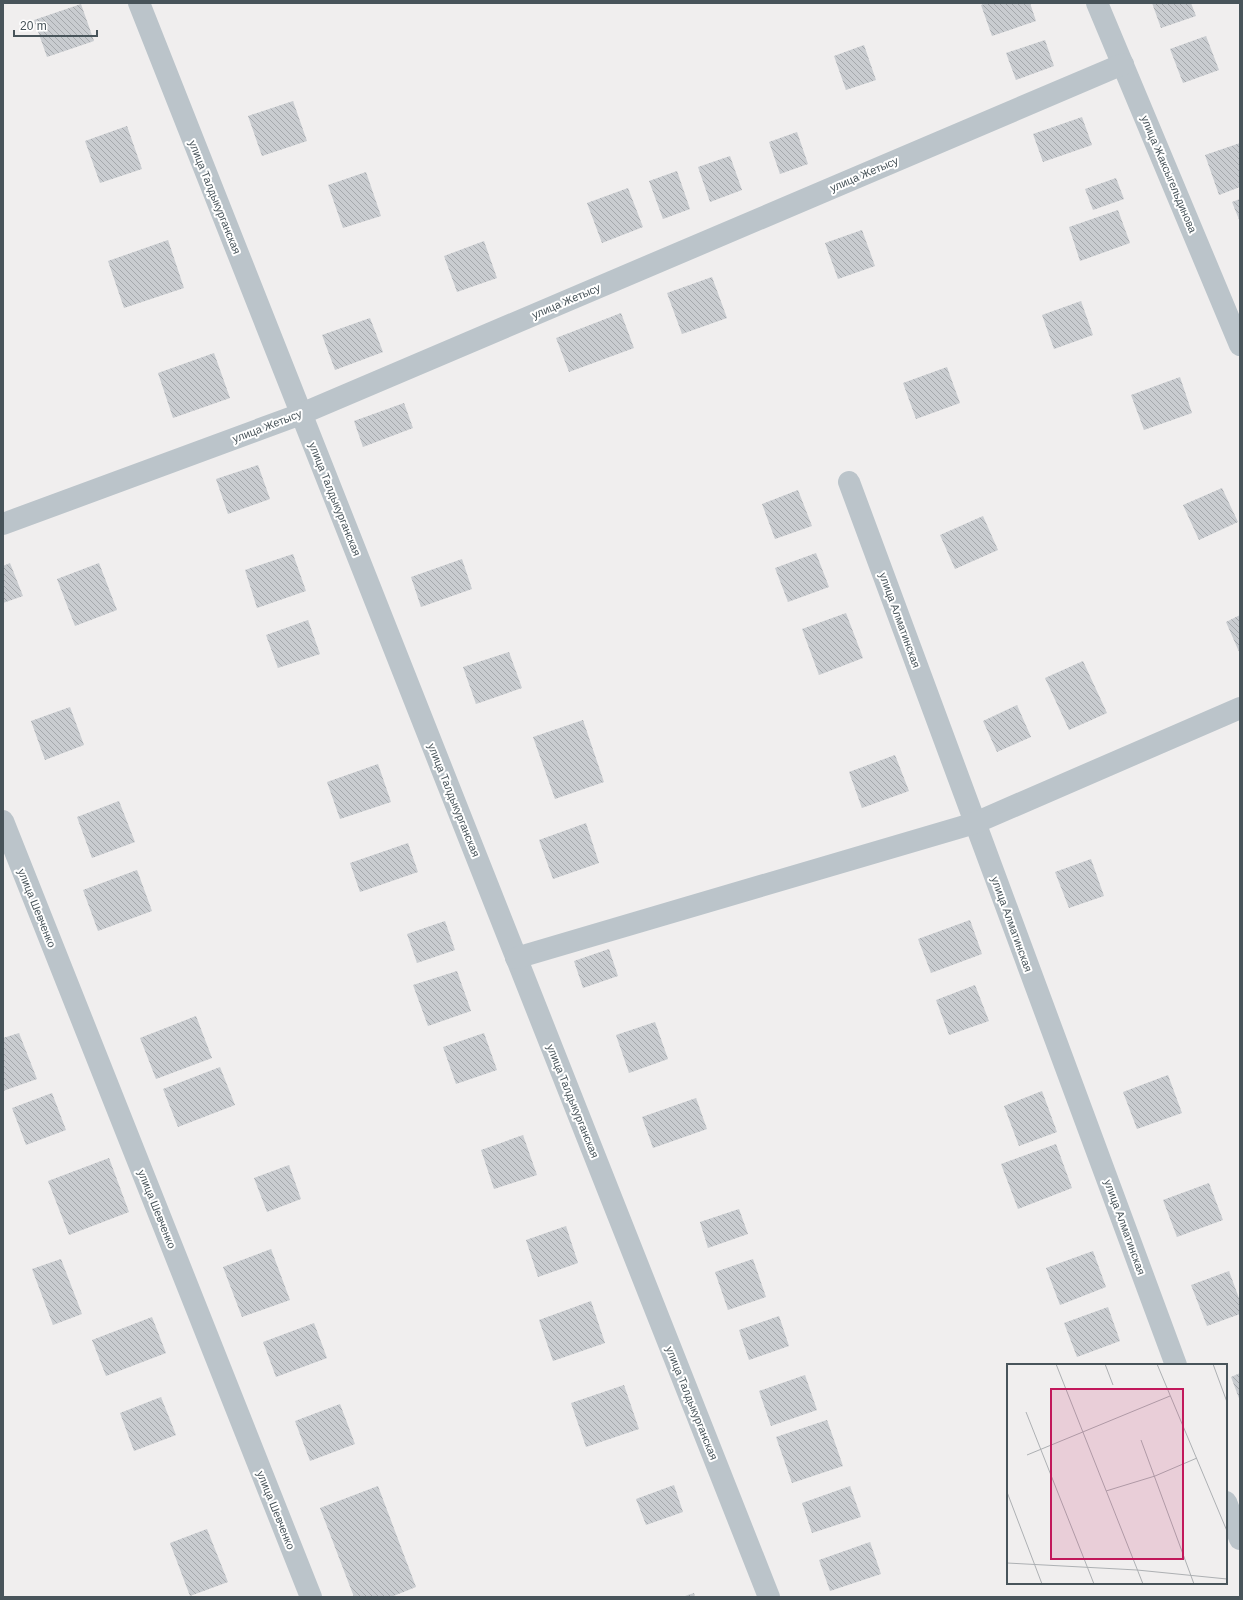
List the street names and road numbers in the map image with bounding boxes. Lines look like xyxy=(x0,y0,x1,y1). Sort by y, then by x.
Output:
street label: улица Жаксыгельдинова xyxy=(1139,114,1200,235)
street label: улица Талдыкурганская xyxy=(187,138,243,256)
street label: улица Жетысу xyxy=(828,154,900,194)
street label: улица Жетысу xyxy=(530,281,602,321)
street label: улица Жетысу xyxy=(231,407,304,445)
street label: улица Талдыкурганская xyxy=(307,440,363,558)
street label: улица Алматинская xyxy=(877,571,923,669)
street label: улица Талдыкурганская xyxy=(426,741,482,859)
street label: улица Шевченко xyxy=(16,867,58,949)
street label: улица Алматинская xyxy=(989,875,1035,973)
street label: улица Талдыкурганская xyxy=(545,1042,601,1160)
street label: улица Шевченко xyxy=(136,1168,178,1250)
street label: улица Алматинская xyxy=(1102,1178,1148,1276)
street label: улица Талдыкурганская xyxy=(664,1344,720,1462)
street label: улица Шевченко xyxy=(255,1469,297,1551)

